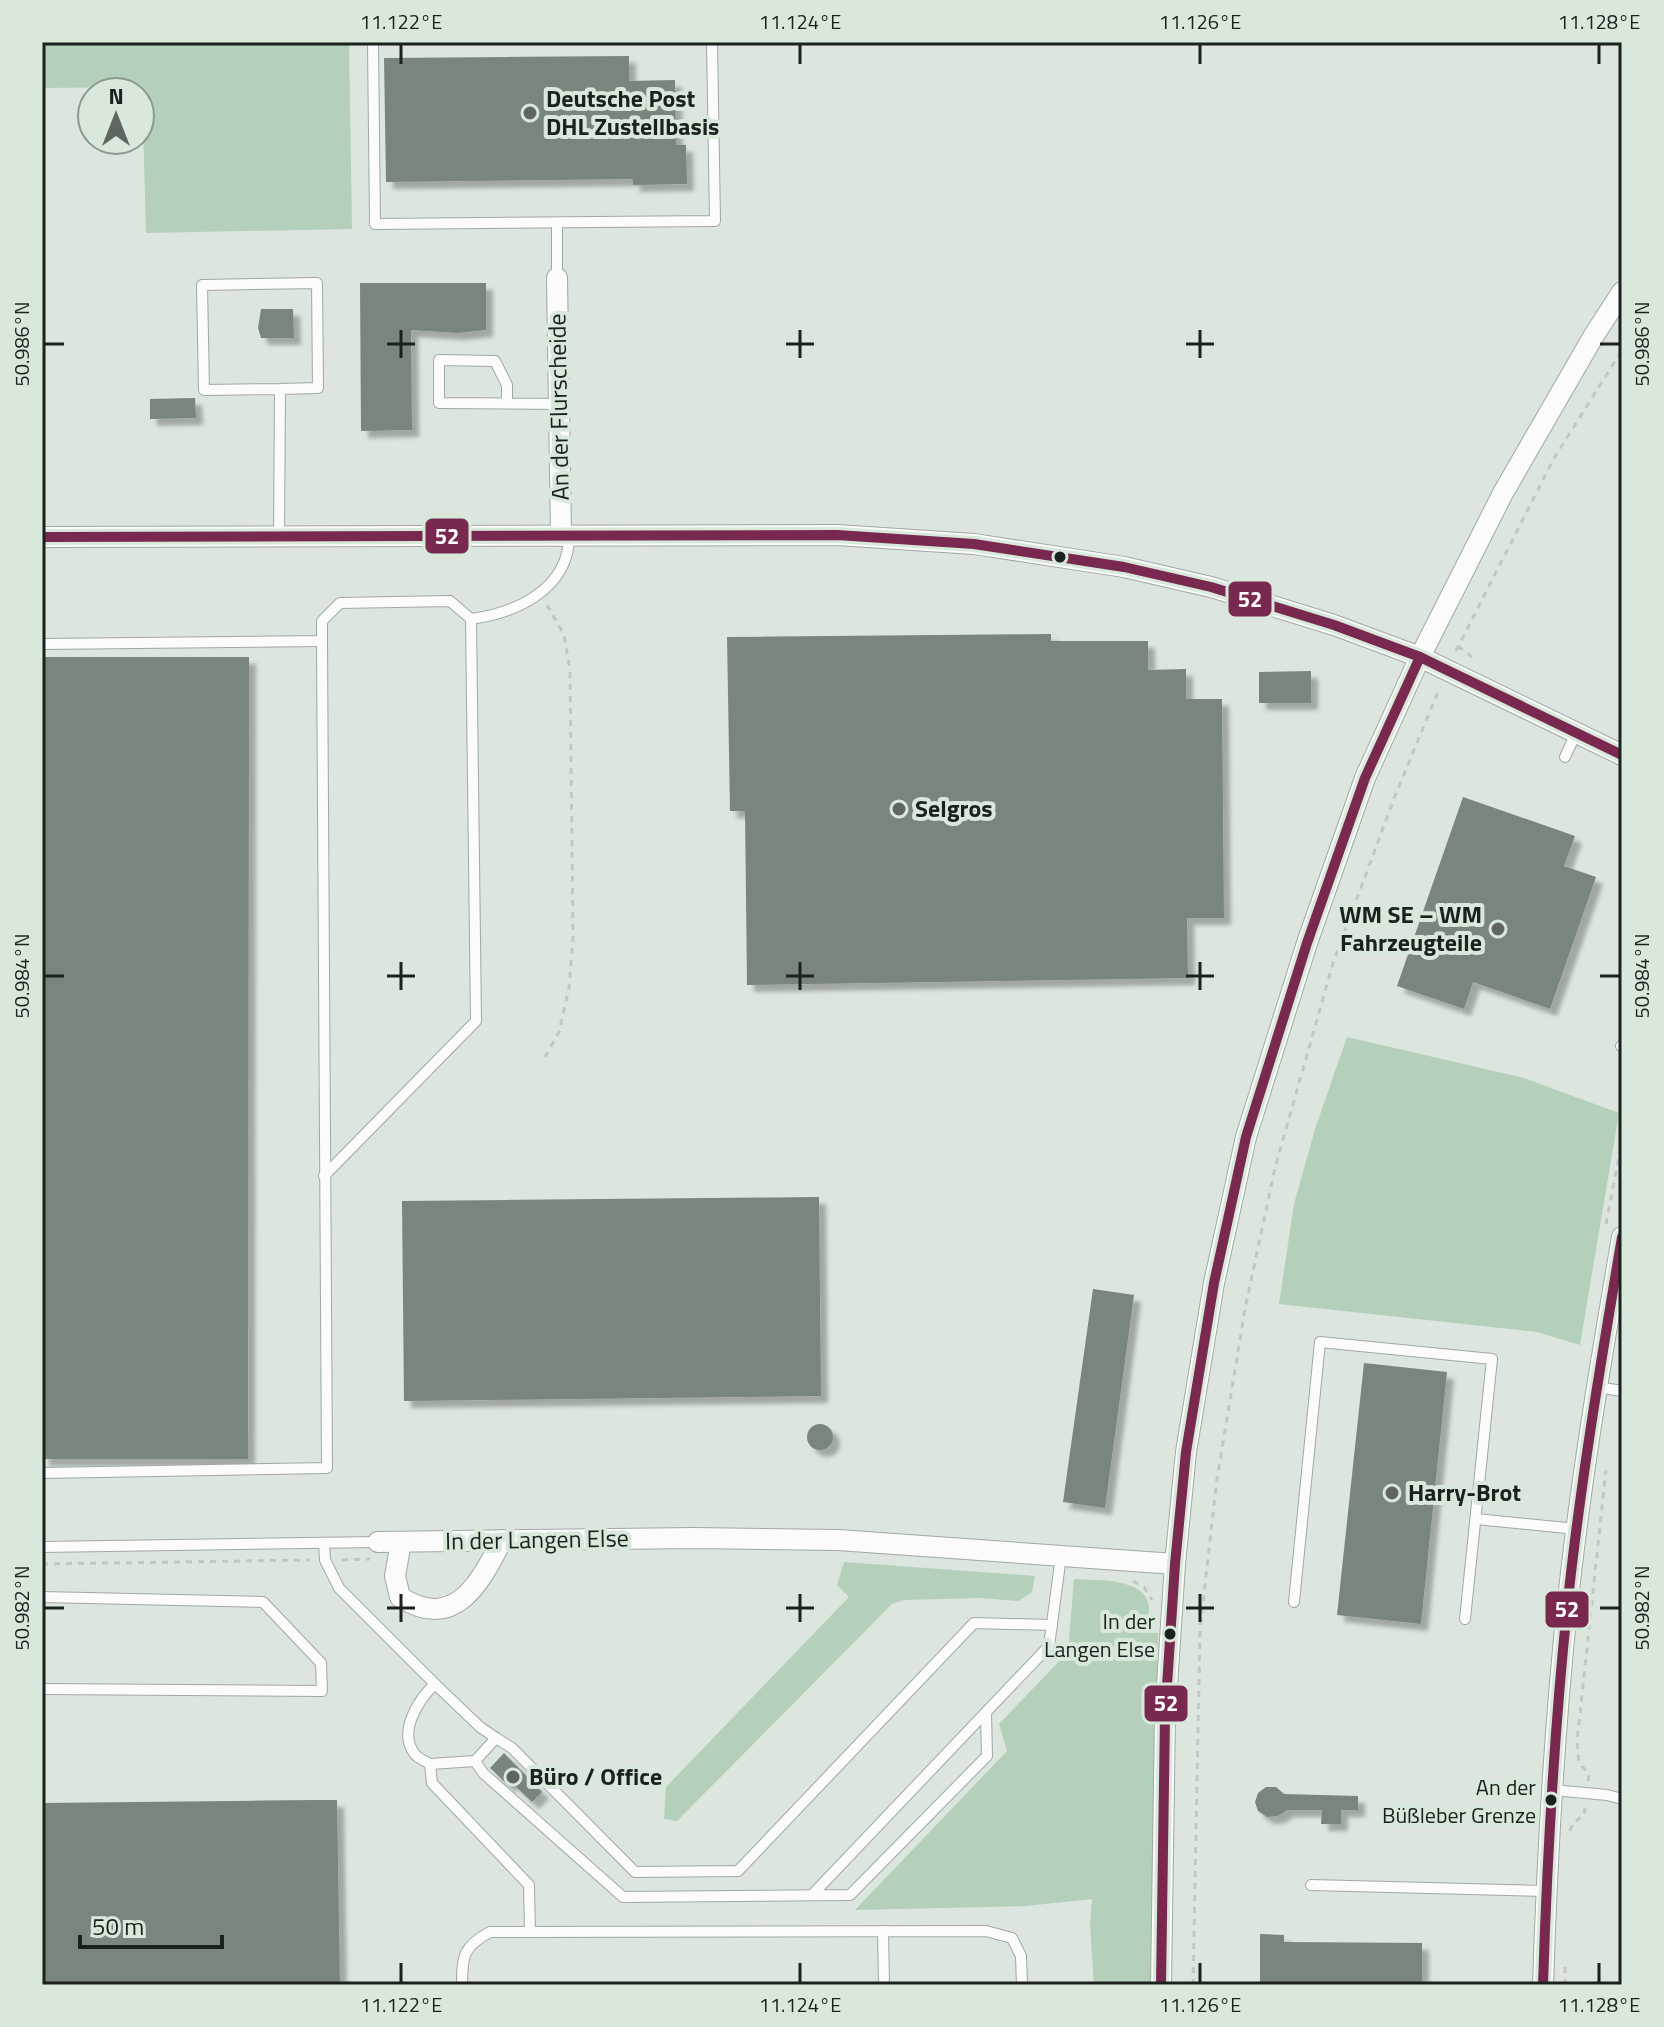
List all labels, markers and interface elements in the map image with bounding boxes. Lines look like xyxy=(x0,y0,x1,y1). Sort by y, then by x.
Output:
text: 11.122°E xyxy=(360,6,442,37)
text: 11.124°E xyxy=(759,6,841,37)
text: 11.126°E xyxy=(1159,6,1241,37)
text: 11.128°E xyxy=(1558,6,1640,37)
north arrow xyxy=(76,76,156,156)
text: N xyxy=(108,79,124,113)
place label: Deutsche Post DHL Zustellbasis xyxy=(546,80,719,144)
marker: Deutsche Post DHL Zustellbasis xyxy=(521,104,539,122)
text: 50.986°N xyxy=(6,301,37,387)
text: 50.986°N xyxy=(1626,301,1657,387)
street label: An der Flurscheide xyxy=(538,313,578,501)
line badge: 52 xyxy=(424,517,470,555)
text: 52 xyxy=(435,519,459,553)
unlabelled marker xyxy=(1052,549,1068,565)
line badge: 52 xyxy=(1227,580,1273,618)
text: 52 xyxy=(1238,582,1262,616)
place label: Selgros xyxy=(915,790,993,826)
marker: Selgros xyxy=(890,800,908,818)
place label: WM SE – WM Fahrzeugteile xyxy=(1339,896,1482,960)
marker: WM SE – WM Fahrzeugteile xyxy=(1489,920,1507,938)
text: 50.984°N xyxy=(6,933,37,1019)
text: 50.984°N xyxy=(1626,933,1657,1019)
place label: Harry-Brot xyxy=(1408,1474,1521,1510)
marker: Harry-Brot xyxy=(1383,1484,1401,1502)
street label: In der Langen Else xyxy=(445,1519,629,1559)
text: 50.982°N xyxy=(6,1565,37,1651)
text: 50.982°N xyxy=(1626,1565,1657,1651)
line badge: 52 xyxy=(1544,1590,1590,1629)
text: 52 xyxy=(1555,1592,1579,1626)
place label: In der Langen Else xyxy=(1044,1604,1155,1666)
marker: In der Langen Else xyxy=(1162,1626,1178,1642)
line badge: 52 xyxy=(1143,1684,1189,1723)
text: 52 xyxy=(1154,1686,1178,1720)
place label: Büro / Office xyxy=(529,1758,662,1794)
marker: Büro / Office xyxy=(504,1768,522,1786)
place label: An der Büßleber Grenze xyxy=(1382,1770,1536,1832)
marker: An der Büßleber Grenze xyxy=(1543,1792,1559,1808)
scale bar xyxy=(80,1899,222,1949)
text: 50 m xyxy=(92,1908,144,1944)
text: 11.122°E xyxy=(360,1989,442,2020)
text: 11.124°E xyxy=(759,1989,841,2020)
text: 11.126°E xyxy=(1159,1989,1241,2020)
text: 11.128°E xyxy=(1558,1989,1640,2020)

